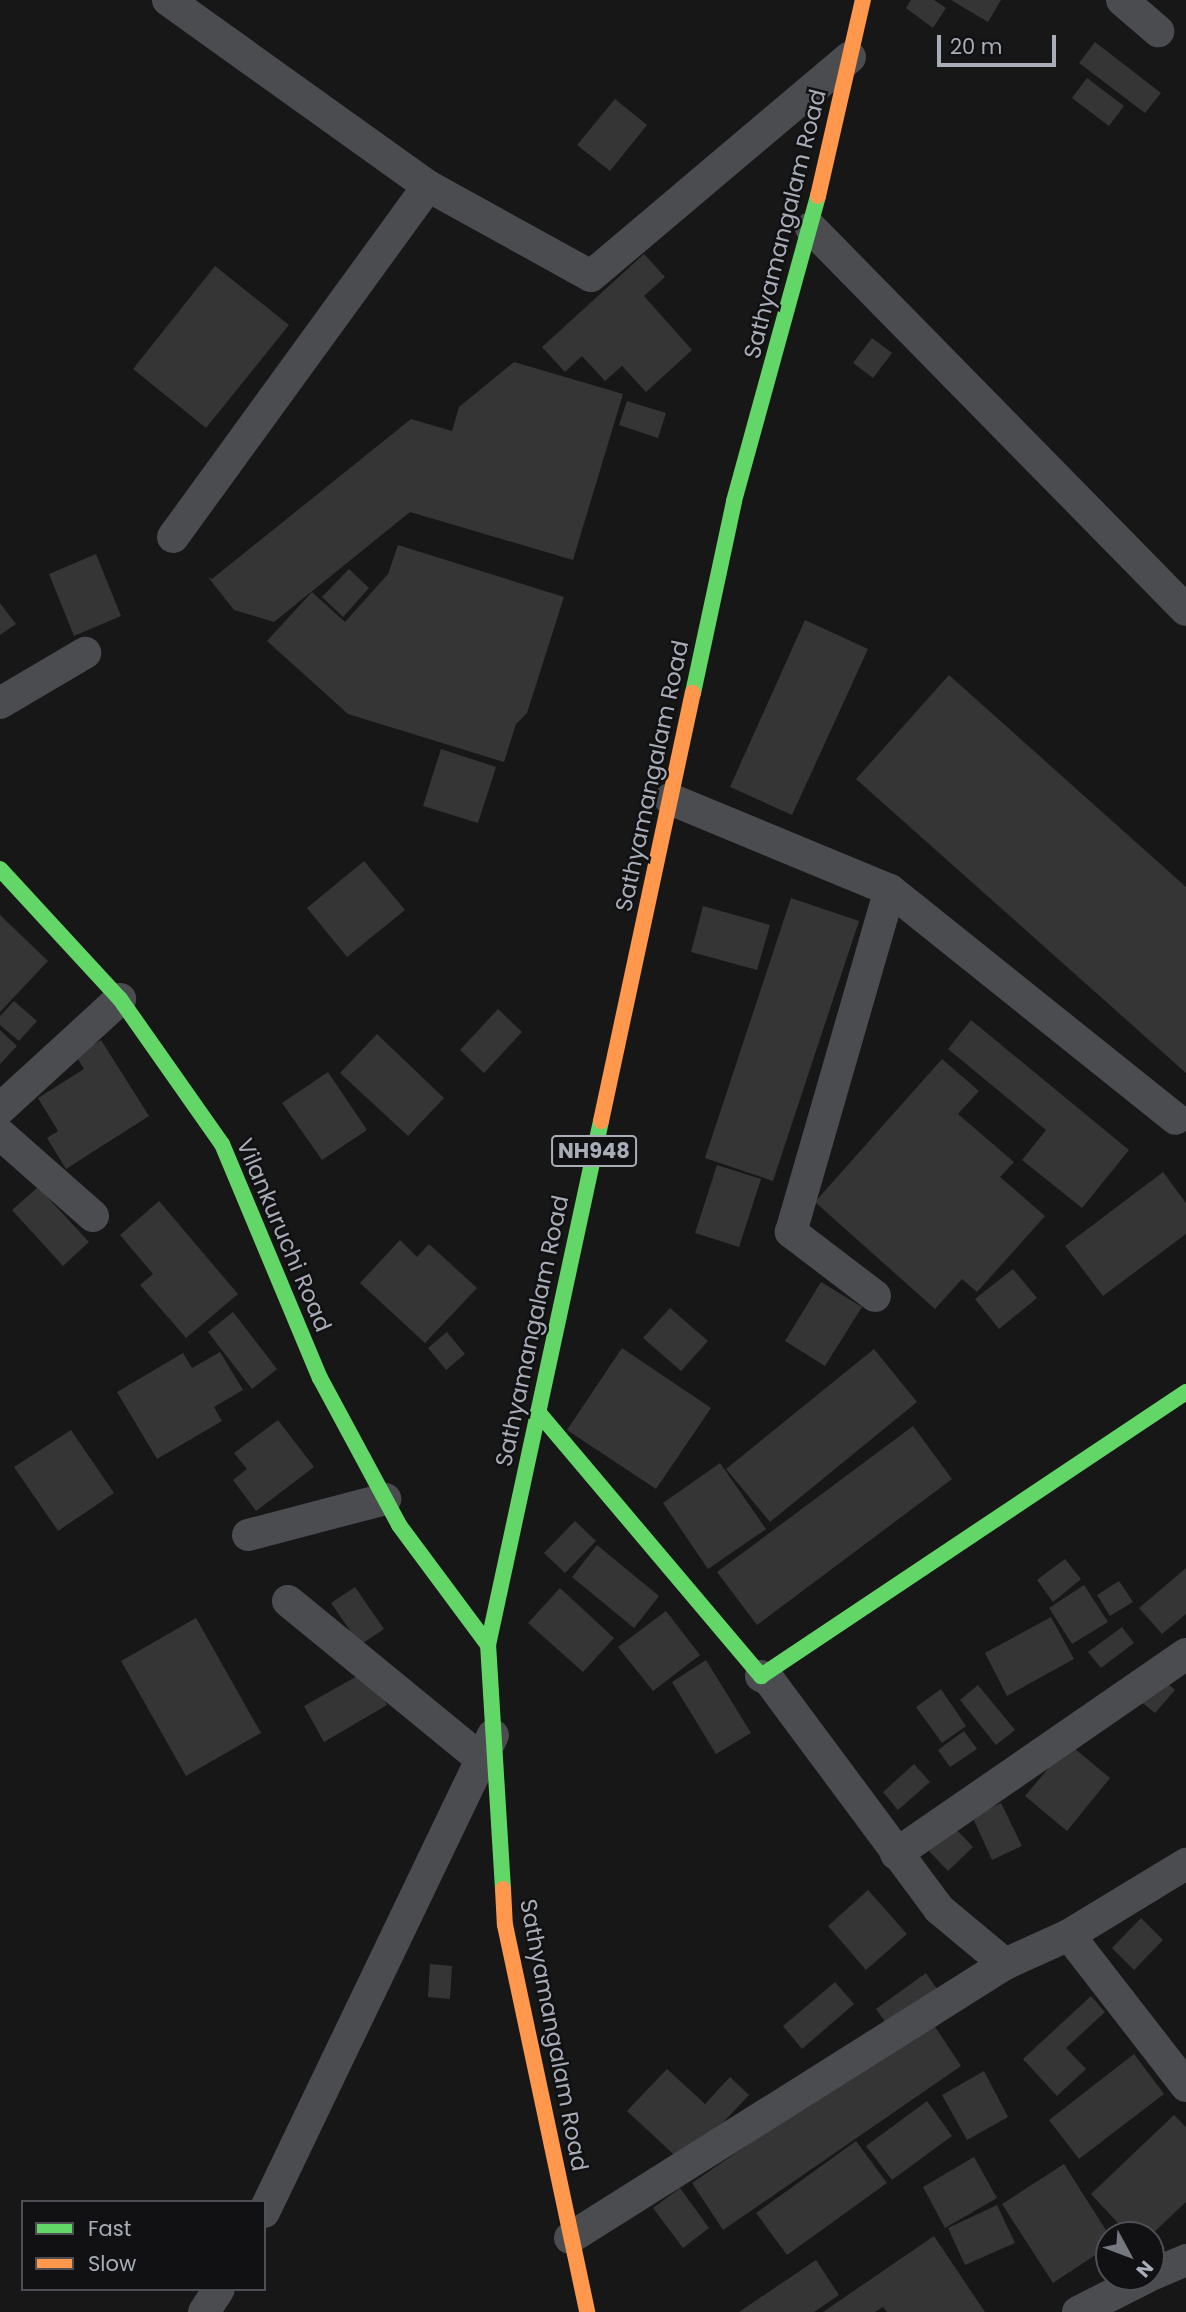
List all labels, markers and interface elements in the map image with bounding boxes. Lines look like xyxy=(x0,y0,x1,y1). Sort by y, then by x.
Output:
scale bar xyxy=(941,21,1060,65)
text: 20 m xyxy=(950,32,1003,61)
street label: Sathyamangalam Road xyxy=(738,87,832,361)
street label: Sathyamangalam Road xyxy=(610,638,694,914)
street label: Vilankuruchi Road xyxy=(231,1134,337,1336)
road number: NH948 xyxy=(550,1134,638,1168)
street label: Sathyamangalam Road xyxy=(490,1193,574,1469)
street label: Sathyamangalam Road xyxy=(514,1897,594,2173)
legend xyxy=(21,2200,266,2291)
text: Fast xyxy=(88,2214,131,2243)
north arrow xyxy=(1095,2221,1165,2291)
text: Slow xyxy=(88,2249,136,2278)
text: N xyxy=(1130,2255,1160,2283)

